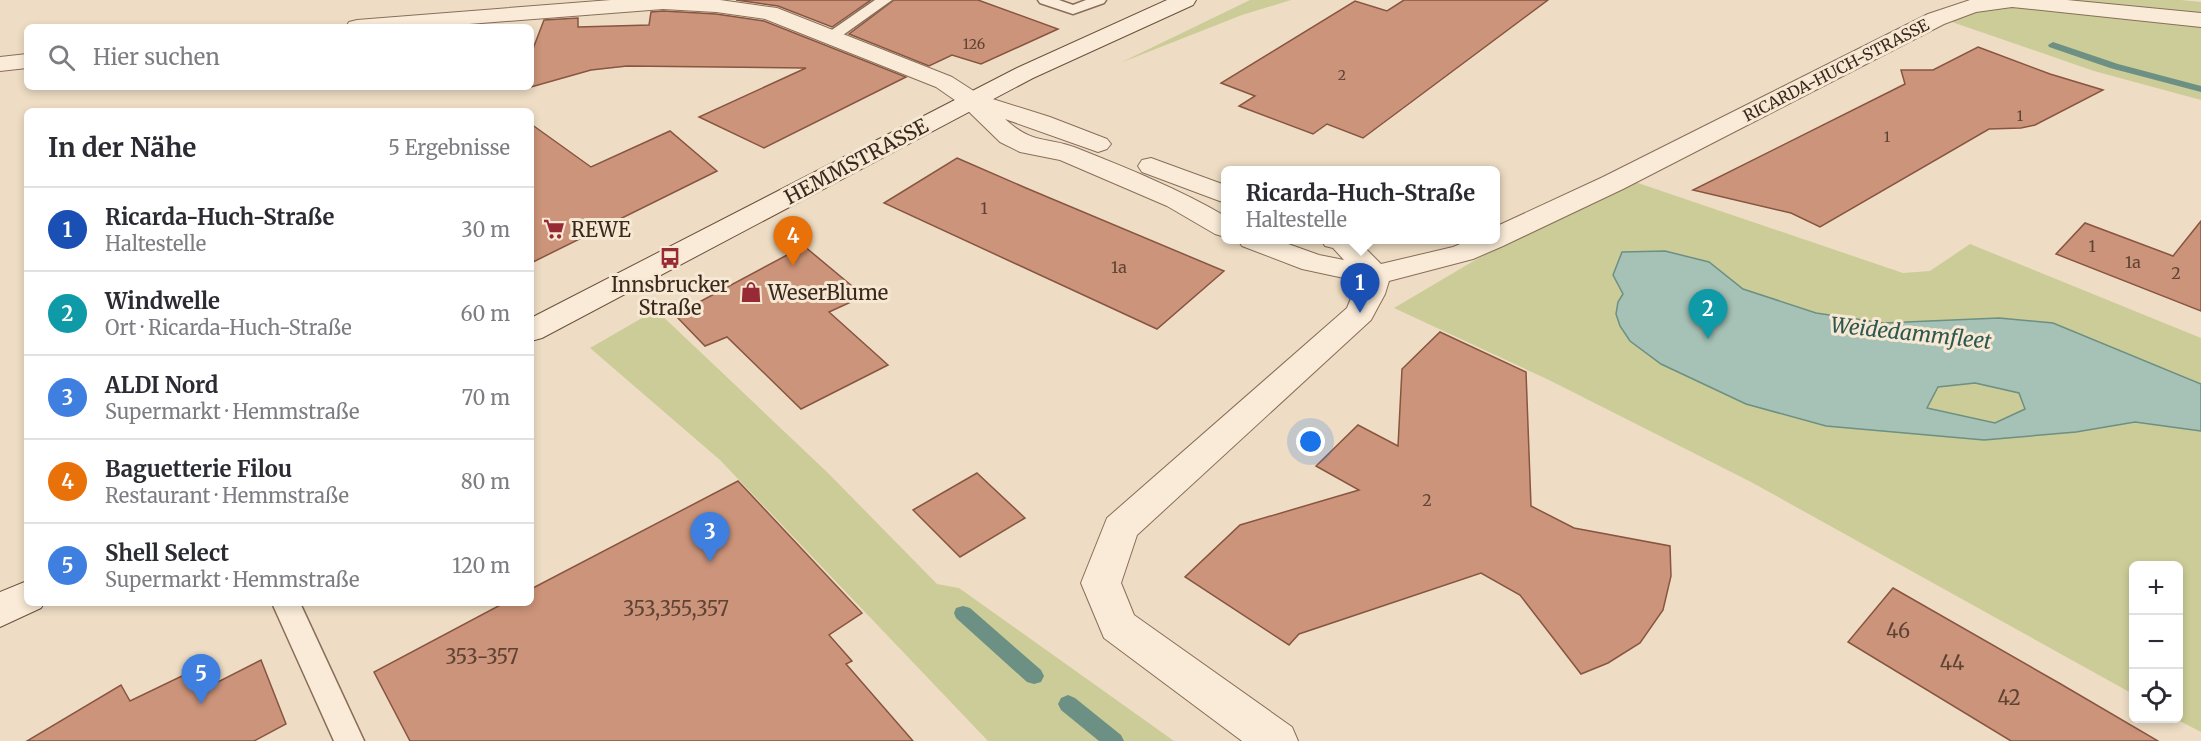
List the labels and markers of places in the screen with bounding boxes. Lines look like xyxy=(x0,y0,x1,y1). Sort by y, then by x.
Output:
pin: 4 xyxy=(774,216,812,266)
supermarket icon: REWE xyxy=(542,217,566,241)
place label: REWE xyxy=(571,217,631,242)
bus stop icon: Innsbrucker Straße xyxy=(658,246,682,270)
pin: 1 xyxy=(1340,264,1380,313)
place label: Innsbrucker Straße xyxy=(611,272,729,320)
shop icon: WeserBlume xyxy=(739,280,763,304)
place label: WeserBlume xyxy=(767,280,888,305)
pin: 2 xyxy=(1688,290,1728,339)
pin: 3 xyxy=(690,512,730,562)
pin: 5 xyxy=(182,654,220,704)

